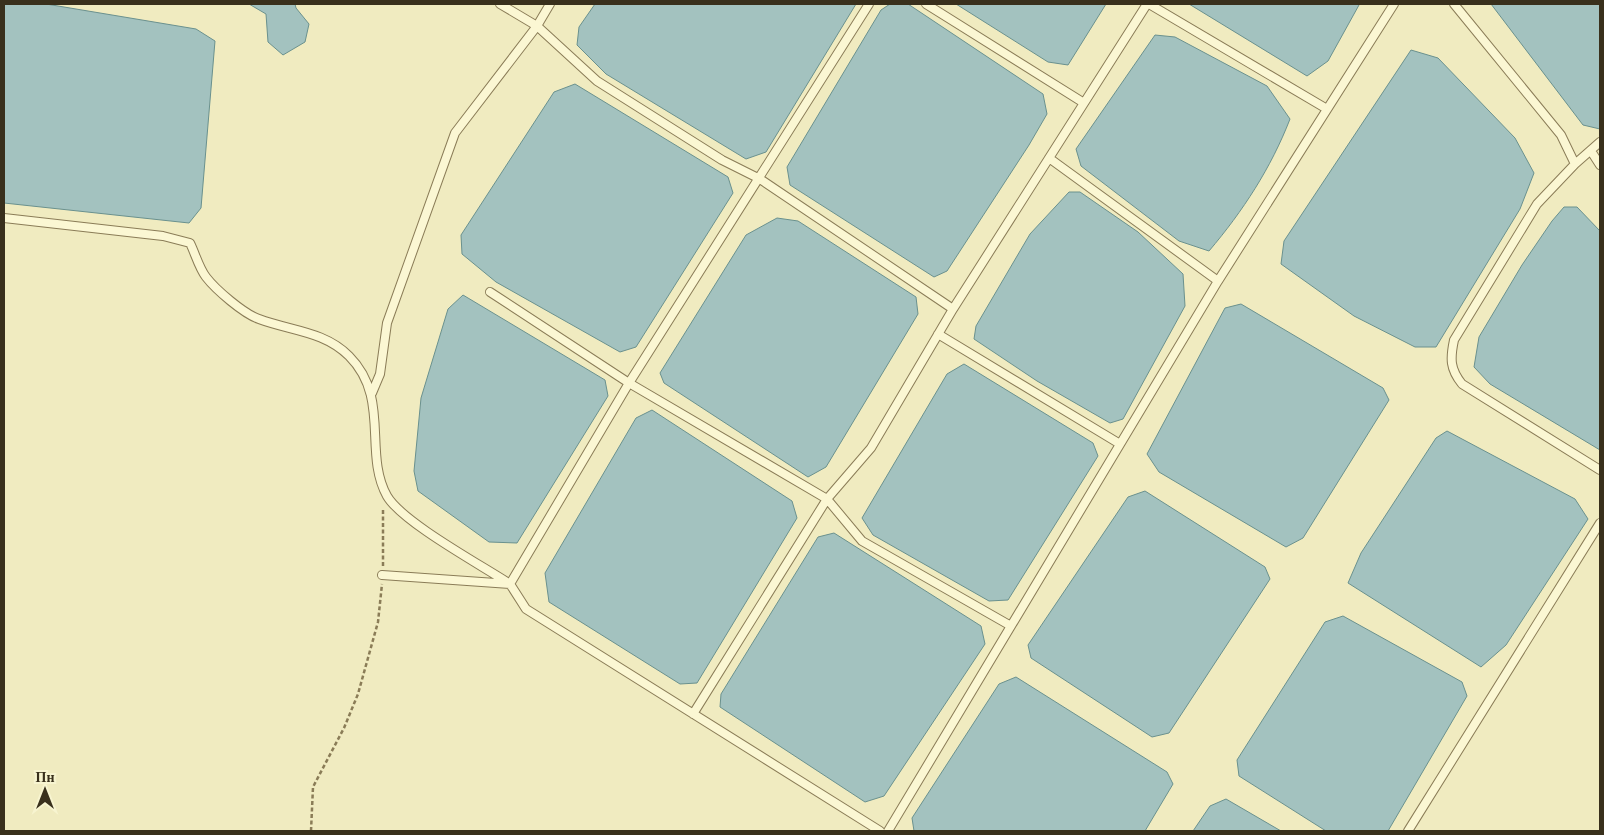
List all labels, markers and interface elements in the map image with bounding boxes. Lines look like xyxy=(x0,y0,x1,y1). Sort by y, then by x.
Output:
north arrow xyxy=(20,765,70,815)
text: Пн xyxy=(36,769,54,785)

